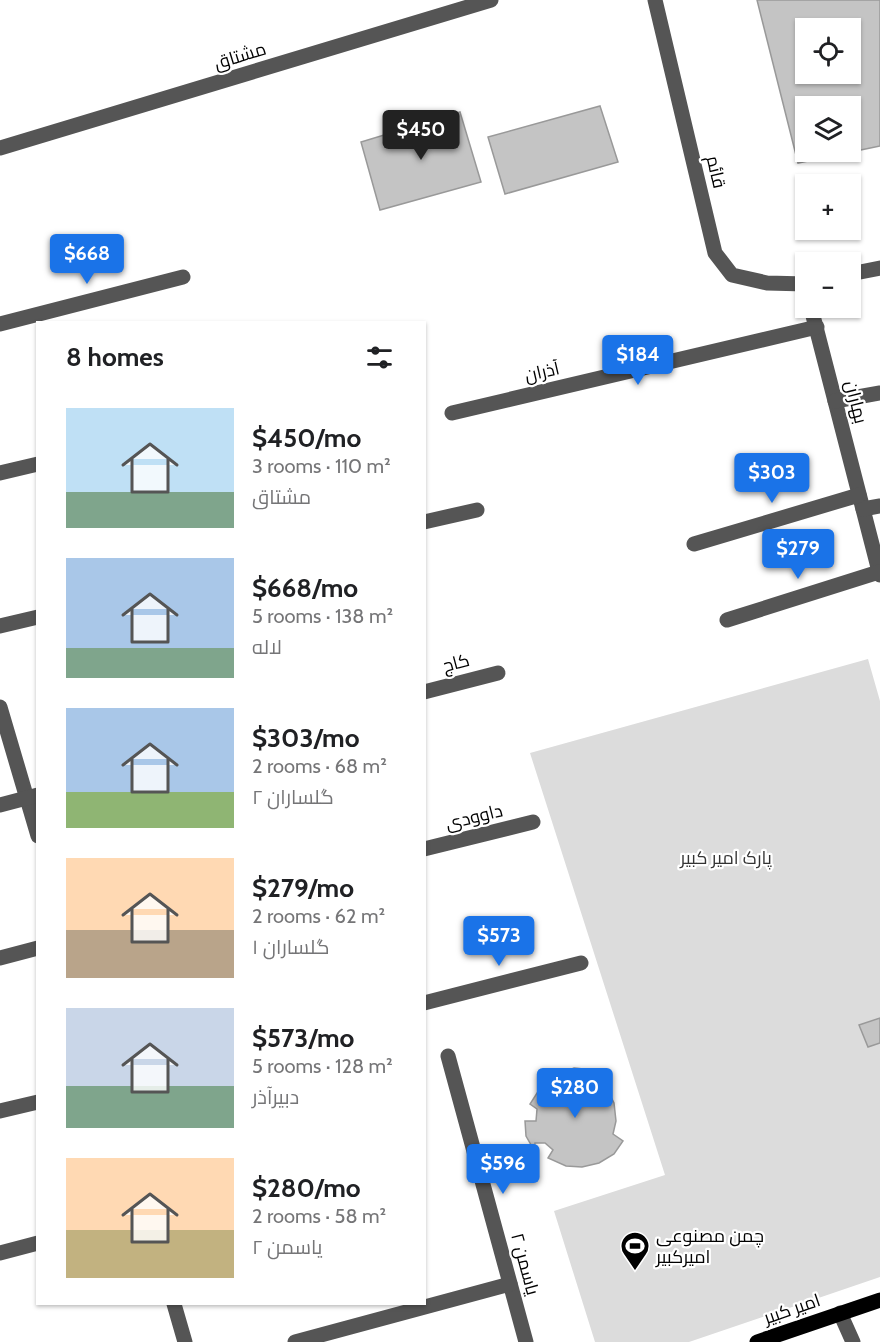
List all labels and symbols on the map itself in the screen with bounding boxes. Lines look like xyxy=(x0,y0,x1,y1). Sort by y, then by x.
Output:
street label: مشتاق xyxy=(211,38,269,75)
pin: $450 xyxy=(385,110,457,161)
street label: قائم xyxy=(701,153,730,191)
pin: $668 xyxy=(51,234,123,285)
pin: $184 xyxy=(602,335,674,386)
street label: آذران xyxy=(522,357,562,387)
street label: بهاران xyxy=(840,378,872,426)
pin: $303 xyxy=(736,453,808,504)
pin: $279 xyxy=(762,529,834,580)
street label: کاج xyxy=(440,649,472,678)
street label: داوودی xyxy=(443,799,505,835)
park label: پارک امیر کبیر xyxy=(679,847,772,870)
pin: $573 xyxy=(463,916,535,967)
pin: $280 xyxy=(539,1068,611,1119)
pin: $596 xyxy=(467,1144,539,1195)
place label: چمن مصنوعی امیرکبیر xyxy=(655,1225,764,1268)
sports icon: چمن مصنوعی امیرکبیر xyxy=(619,1230,651,1272)
street label: یاسمن ۲ xyxy=(506,1231,544,1298)
street label: امیر کبیر xyxy=(760,1289,823,1329)

